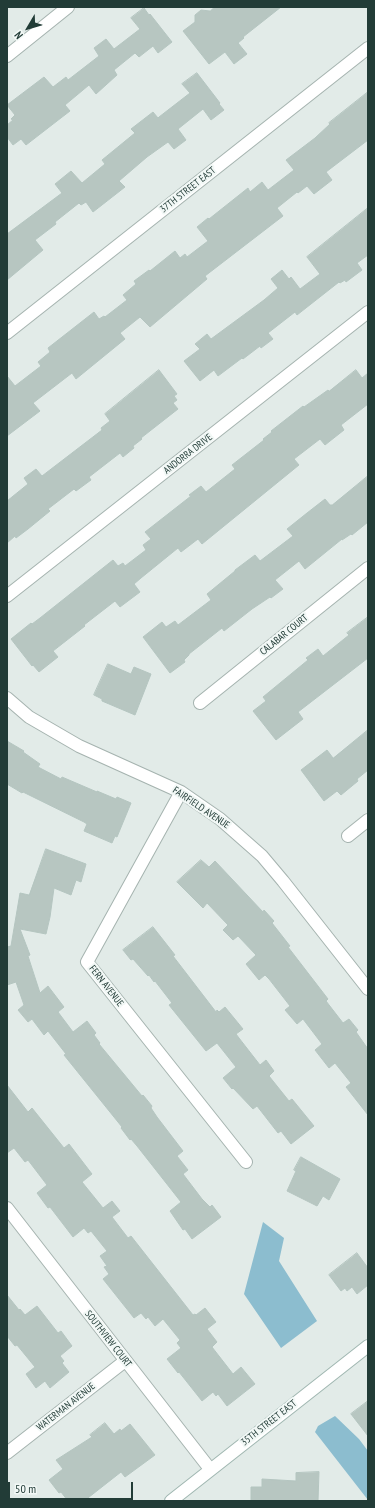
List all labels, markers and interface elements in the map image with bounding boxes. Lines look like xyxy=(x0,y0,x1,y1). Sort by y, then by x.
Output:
north arrow xyxy=(8,8,48,48)
text: N xyxy=(11,29,26,42)
street label: 37TH STREET EAST xyxy=(158,165,218,215)
street label: ANDORRA DRIVE xyxy=(161,431,215,477)
street label: CALABAR COURT xyxy=(258,612,310,658)
street label: FAIRFIELD AVENUE xyxy=(170,784,232,832)
street label: FERN AVENUE xyxy=(86,963,126,1009)
street label: SOUTHVIEW COURT xyxy=(82,1308,134,1370)
street label: WATERMAN AVENUE xyxy=(34,1380,98,1434)
street label: 35TH STREET EAST xyxy=(239,1398,299,1448)
scale bar xyxy=(10,1474,135,1500)
text: 50 m xyxy=(15,1481,36,1496)

